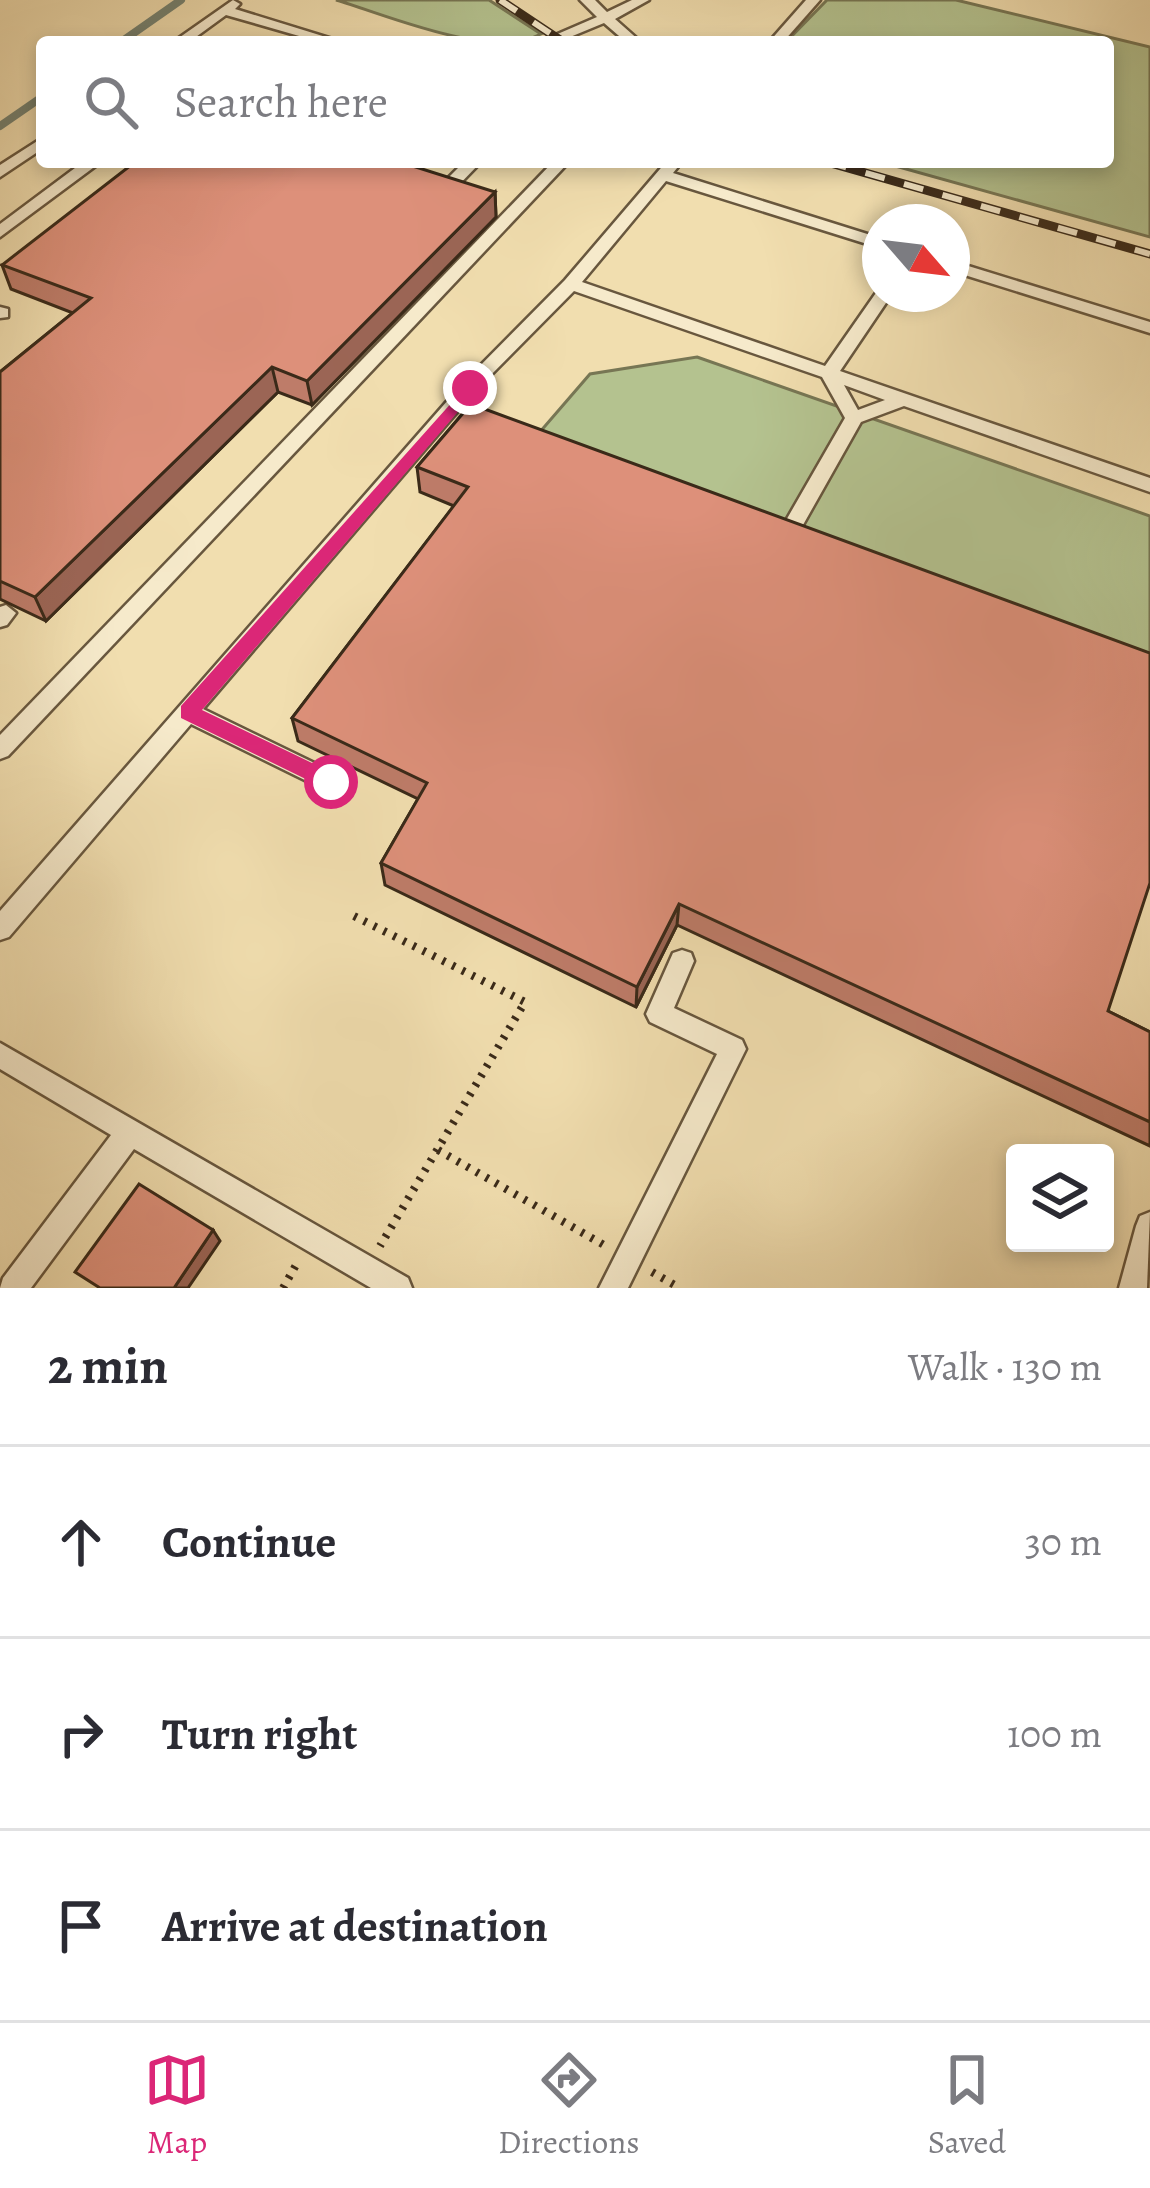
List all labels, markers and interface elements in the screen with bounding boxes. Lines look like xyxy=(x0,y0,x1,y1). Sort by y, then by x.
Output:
search box xyxy=(36,36,1114,168)
icon: search xyxy=(78,69,144,135)
text: Search here xyxy=(174,71,388,133)
north arrow xyxy=(862,204,970,312)
route end xyxy=(443,361,497,415)
route start xyxy=(304,755,358,809)
map controls xyxy=(1006,1144,1114,1252)
button: layers xyxy=(1006,1144,1114,1252)
text: 2 min xyxy=(48,1331,168,1401)
text: Walk · 130 m xyxy=(908,1340,1102,1393)
icon: ahead xyxy=(48,1509,114,1575)
text: Continue xyxy=(162,1511,336,1573)
text: 30 m xyxy=(1025,1515,1102,1568)
icon: right xyxy=(48,1701,114,1767)
text: Turn right xyxy=(162,1703,357,1765)
text: 100 m xyxy=(1007,1707,1102,1760)
icon: arrive xyxy=(48,1893,114,1959)
text: Arrive at destination xyxy=(162,1895,548,1957)
tab: Map xyxy=(144,2047,210,2164)
tab: Directions xyxy=(498,2047,640,2164)
tab: Saved xyxy=(928,2047,1006,2164)

